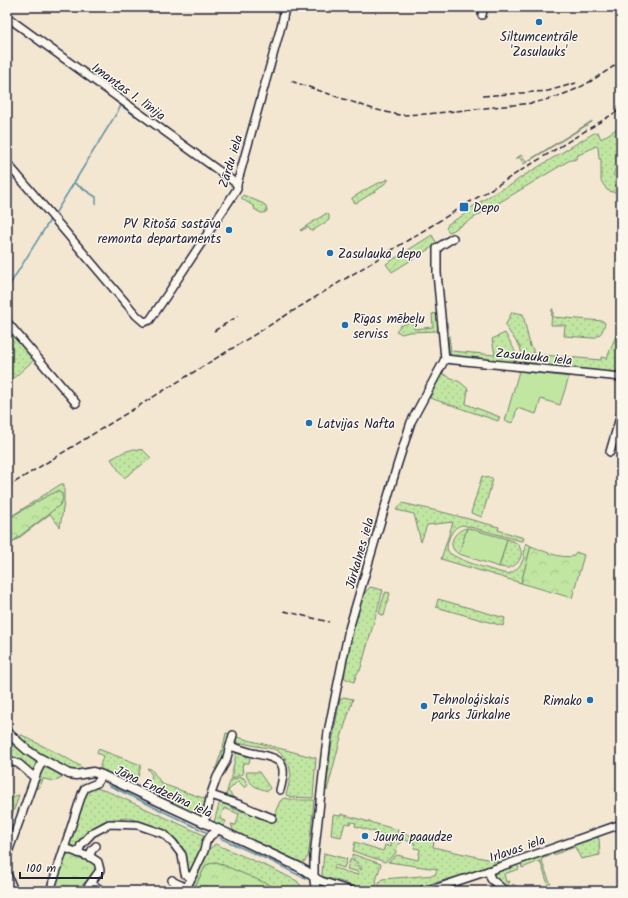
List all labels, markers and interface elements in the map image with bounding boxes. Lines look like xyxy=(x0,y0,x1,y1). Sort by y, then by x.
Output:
marker: Siltumcentrāle 'Zasulauks' xyxy=(534,17,544,27)
place label: Siltumcentrāle 'Zasulauks' xyxy=(500,27,578,63)
street label: Imantas 1. līnija xyxy=(87,58,170,126)
street label: Zārdu iela xyxy=(213,132,249,191)
place label: Depo xyxy=(473,198,499,219)
marker: Depo xyxy=(458,201,470,213)
place label: PV Ritošā sastāva remonta departaments xyxy=(98,214,221,250)
marker: PV Ritošā sastāva remonta departaments xyxy=(224,225,234,235)
place label: Zasulauka depo xyxy=(338,244,421,265)
marker: Zasulauka depo xyxy=(325,248,335,258)
place label: Rīgas mēbeļu serviss xyxy=(353,309,425,345)
marker: Rīgas mēbeļu serviss xyxy=(340,320,350,330)
street label: Zasulauka iela xyxy=(494,343,573,372)
place label: Latvijas Nafta xyxy=(317,414,395,435)
marker: Latvijas Nafta xyxy=(304,418,314,428)
street label: Jūrkalnes iela xyxy=(340,515,381,592)
place label: Tehnoloģiskais parks Jūrkalne xyxy=(431,690,510,726)
place label: Rimako xyxy=(543,691,582,712)
marker: Rimako xyxy=(585,695,595,705)
marker: Tehnoloģiskais parks Jūrkalne xyxy=(419,701,429,711)
street label: Jāņa Endzelīna iela xyxy=(111,760,216,824)
place label: Jaunā paaudze xyxy=(373,827,453,848)
street label: Irlavas iela xyxy=(487,830,548,869)
marker: Jaunā paaudze xyxy=(360,831,370,841)
scale bar xyxy=(20,854,102,880)
text: 100 m xyxy=(26,859,57,878)

